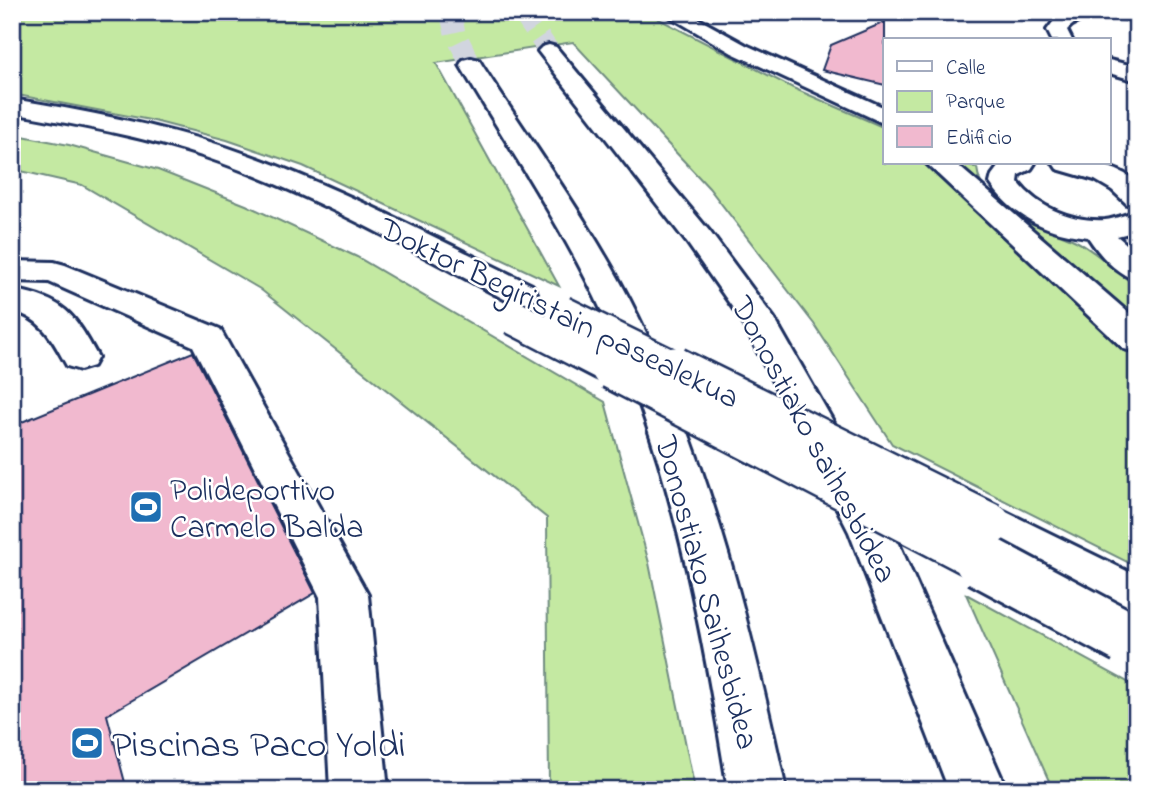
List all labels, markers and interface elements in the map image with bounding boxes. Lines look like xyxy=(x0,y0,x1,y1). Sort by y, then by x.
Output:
legend xyxy=(883,38,1110,164)
text: Calle xyxy=(946,54,986,84)
text: Parque xyxy=(946,88,1005,118)
text: Edificio xyxy=(946,124,1012,154)
street label: Doktor Begiristain pasealekua xyxy=(369,207,747,423)
street label: Donostiako saihesbidea xyxy=(716,288,907,592)
street label: Donostiako Saihesbidea xyxy=(640,430,769,755)
place label: Polideportivo Carmelo Balda xyxy=(170,469,363,553)
sports icon: Polideportivo Carmelo Balda xyxy=(127,488,165,526)
place label: Piscinas Paco Yoldi xyxy=(112,719,406,775)
sports icon: Piscinas Paco Yoldi xyxy=(68,724,106,762)

